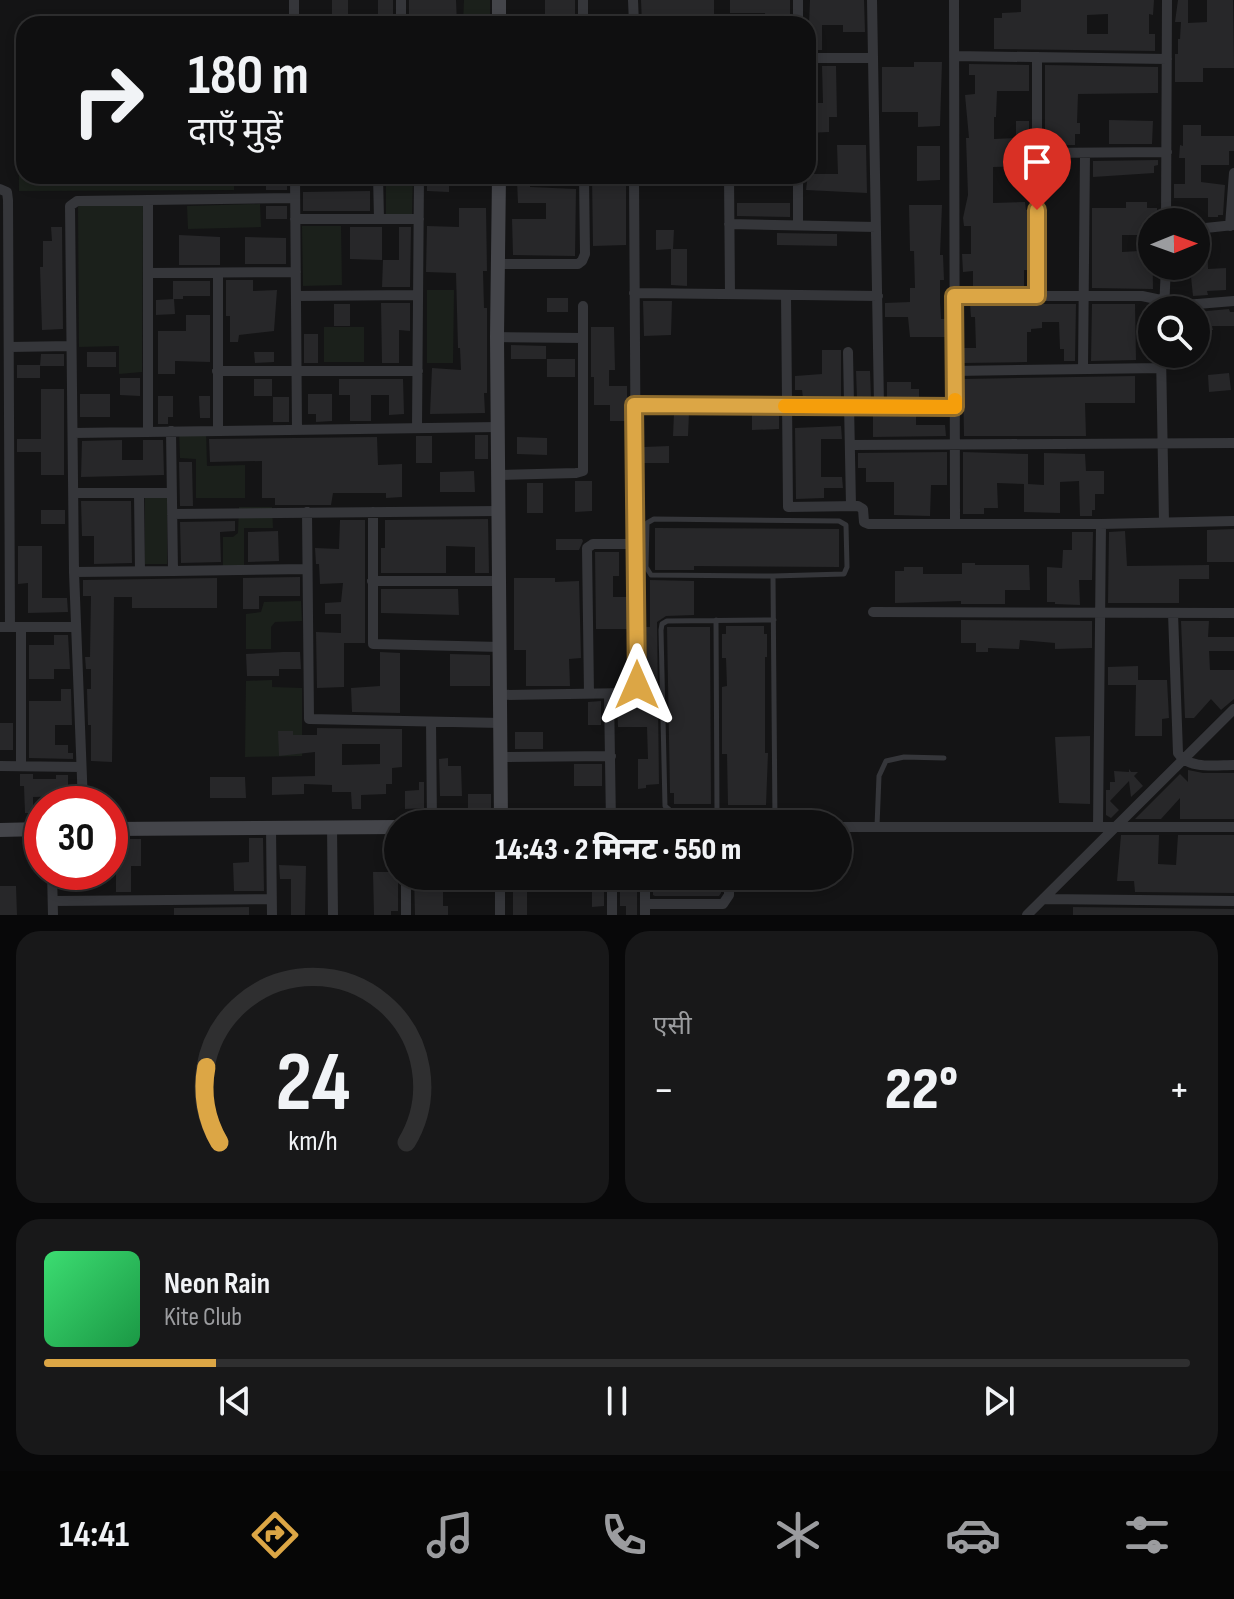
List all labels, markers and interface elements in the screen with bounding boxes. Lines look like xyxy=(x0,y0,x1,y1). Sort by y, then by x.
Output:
text: 180 m xyxy=(188,43,309,110)
icon: right xyxy=(56,48,160,152)
text: दाएँ मुड़ें xyxy=(188,111,283,154)
pin xyxy=(1003,128,1071,210)
icon: arrive xyxy=(1015,140,1059,184)
north arrow xyxy=(1138,208,1210,280)
map controls xyxy=(1138,208,1210,368)
button: search xyxy=(1138,296,1210,368)
position arrow xyxy=(595,643,679,727)
speed limit sign: 30 xyxy=(24,786,128,890)
text: 14:43 · 2 मिनट · 550 m xyxy=(495,832,741,868)
text: एसी xyxy=(653,1011,692,1042)
text: 24 xyxy=(275,1034,350,1134)
text: 22° xyxy=(885,1054,958,1126)
text: − xyxy=(653,1064,675,1117)
text: + xyxy=(1168,1064,1190,1117)
text: km/h xyxy=(288,1124,337,1159)
text: Neon Rain xyxy=(164,1266,270,1302)
text: Kite Club xyxy=(164,1302,242,1333)
icon: previous xyxy=(213,1379,257,1423)
icon: pause xyxy=(595,1379,639,1423)
icon: next xyxy=(977,1379,1021,1423)
icon: directions xyxy=(247,1507,303,1563)
icon: music xyxy=(422,1507,478,1563)
icon: phone xyxy=(596,1507,652,1563)
icon: climate xyxy=(770,1507,826,1563)
icon: car xyxy=(945,1507,1001,1563)
icon: filters xyxy=(1119,1507,1175,1563)
text: 14:41 xyxy=(59,1514,129,1557)

